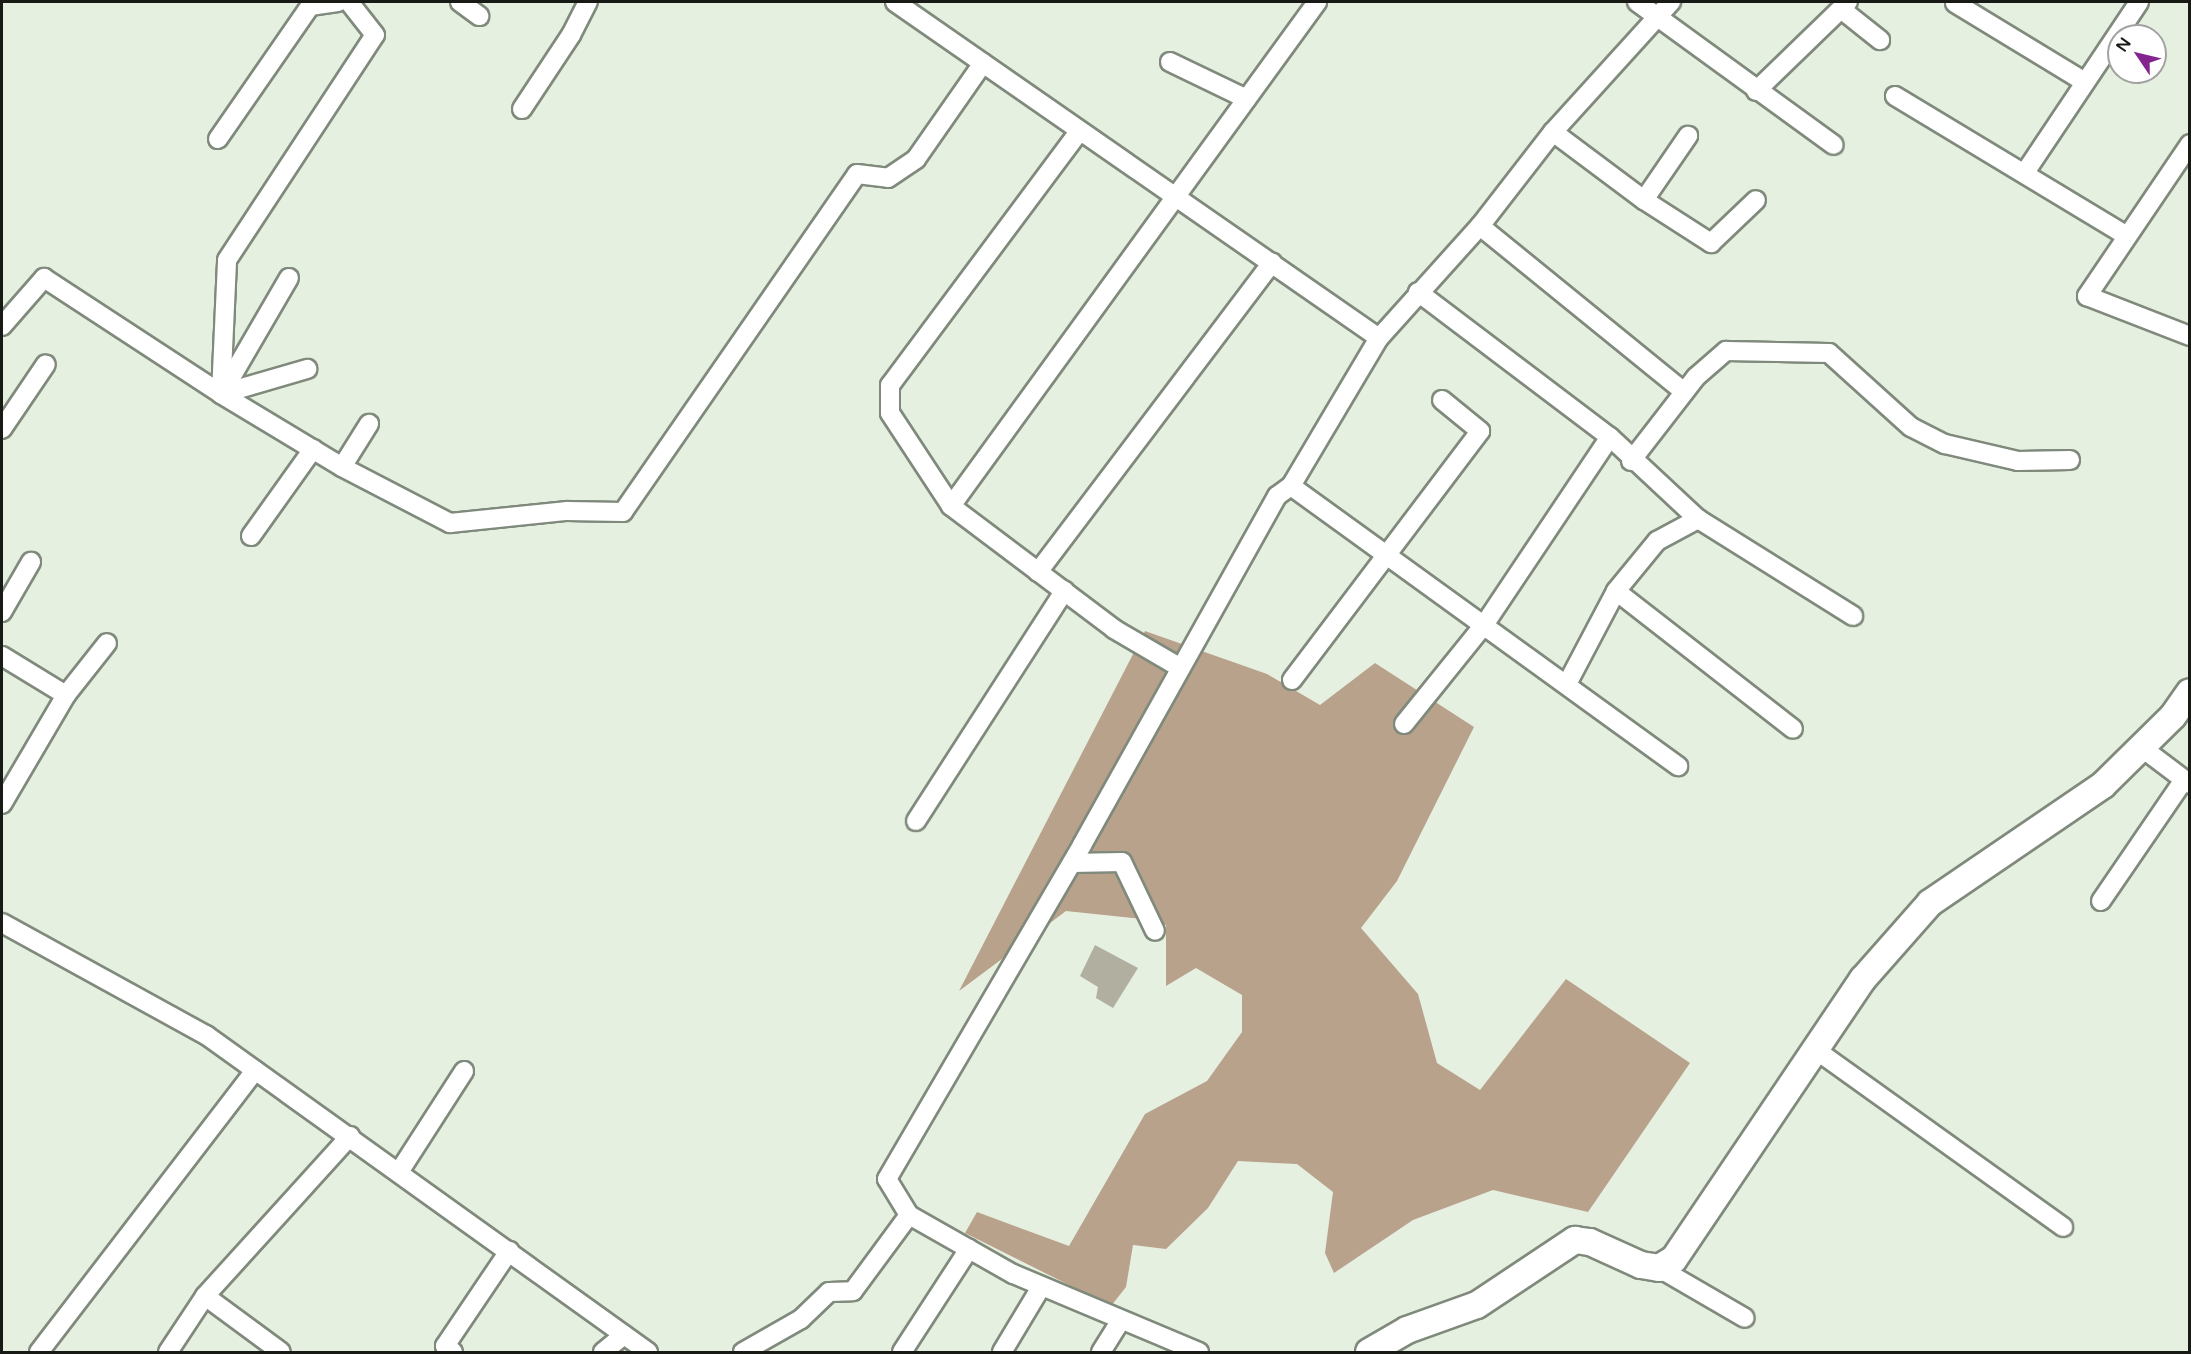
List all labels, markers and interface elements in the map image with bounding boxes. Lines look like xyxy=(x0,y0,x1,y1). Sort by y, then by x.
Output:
north arrow xyxy=(2107,24,2167,84)
text: N xyxy=(2112,34,2136,56)

